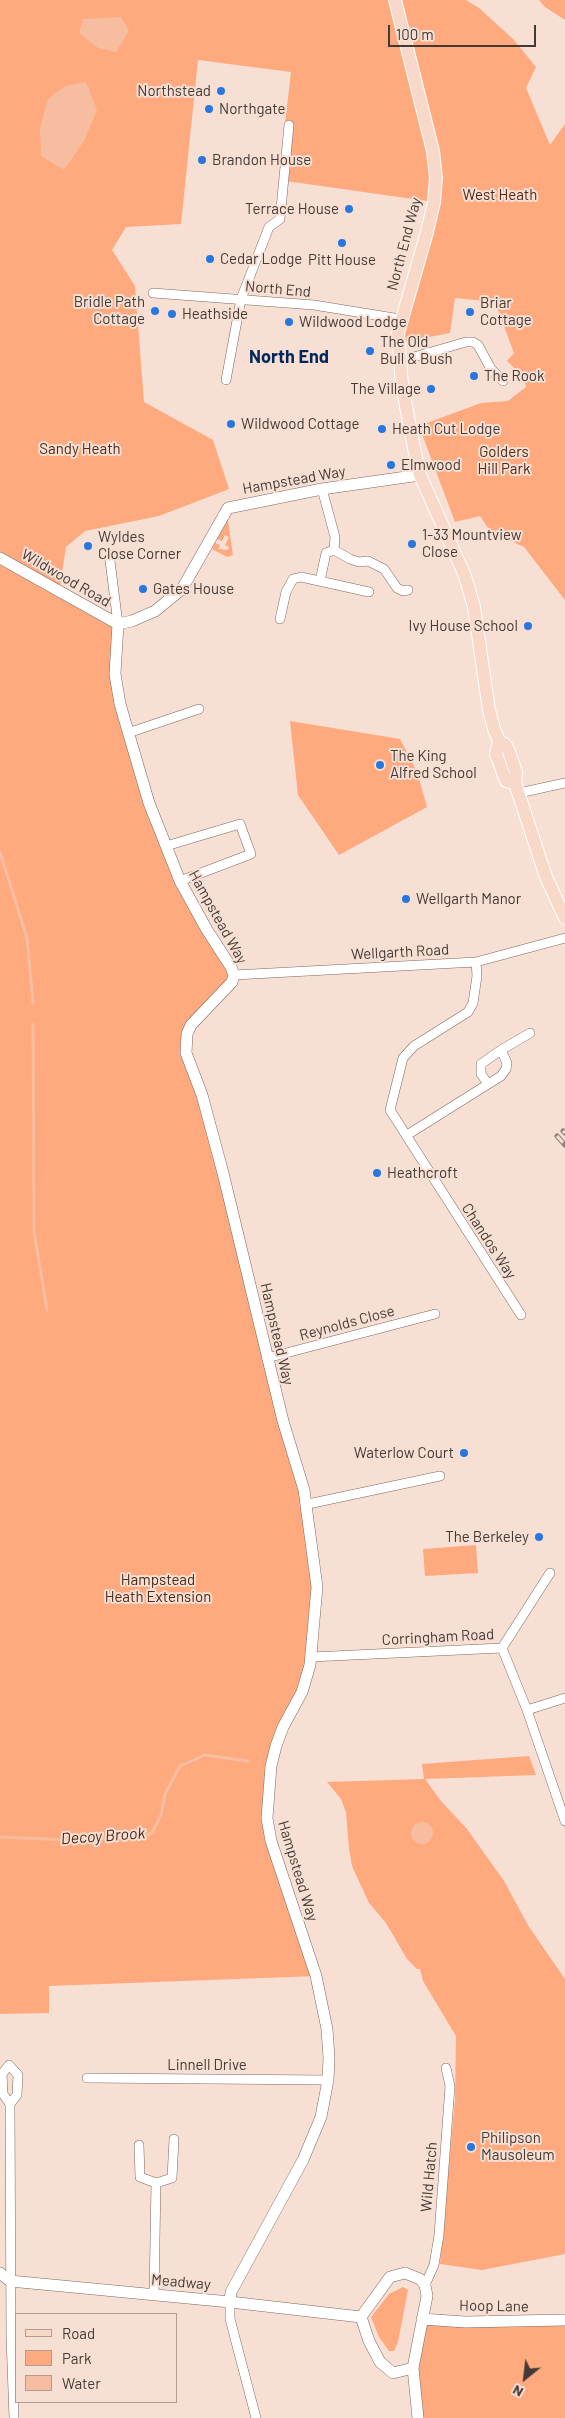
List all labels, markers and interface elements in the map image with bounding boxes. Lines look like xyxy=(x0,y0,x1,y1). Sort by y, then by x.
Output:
scale bar xyxy=(390,15,538,47)
text: 100 m xyxy=(396,25,434,43)
place label: Northstead xyxy=(137,82,211,100)
marker: Northstead xyxy=(215,85,227,97)
place label: Northgate xyxy=(219,100,285,118)
marker: Northgate xyxy=(203,103,215,115)
place label: Brandon House xyxy=(212,151,311,169)
marker: Brandon House xyxy=(196,154,208,166)
park label: West Heath xyxy=(463,186,537,204)
street label: North End Way xyxy=(383,195,425,293)
place label: Terrace House xyxy=(245,200,339,218)
marker: Terrace House xyxy=(343,203,355,215)
marker: Pitt House xyxy=(336,237,348,249)
place label: Cedar Lodge xyxy=(220,250,302,268)
place label: Pitt House xyxy=(308,251,376,269)
marker: Cedar Lodge xyxy=(204,253,216,265)
street label: North End xyxy=(244,277,312,301)
place label: Bridle Path Cottage xyxy=(74,293,145,328)
place label: Briar Cottage xyxy=(480,294,532,329)
marker: Bridle Path Cottage xyxy=(149,305,161,317)
place label: Heathside xyxy=(182,305,248,323)
marker: Briar Cottage xyxy=(464,306,476,318)
marker: Heathside xyxy=(166,308,178,320)
place label: Wildwood Lodge xyxy=(299,313,407,331)
marker: Wildwood Lodge xyxy=(283,316,295,328)
place label: The Old Bull & Bush xyxy=(380,333,453,368)
marker: The Old Bull & Bush xyxy=(364,345,376,357)
district label: North End xyxy=(249,346,329,368)
place label: The Rook xyxy=(484,367,545,385)
marker: The Rook xyxy=(468,370,480,382)
place label: The Village xyxy=(350,380,421,398)
marker: The Village xyxy=(425,383,437,395)
place label: Wildwood Cottage xyxy=(241,415,360,433)
marker: Wildwood Cottage xyxy=(225,418,237,430)
place label: Heath Cut Lodge xyxy=(392,420,500,438)
marker: Heath Cut Lodge xyxy=(376,423,388,435)
park label: Sandy Heath xyxy=(39,440,121,458)
park label: Golders Hill Park xyxy=(477,443,531,478)
place label: Elmwood xyxy=(401,456,461,474)
marker: Elmwood xyxy=(385,459,397,471)
street label: Hampstead Way xyxy=(241,462,347,498)
place label: 1-33 Mountview Close xyxy=(422,526,522,561)
place label: Wyldes Close Corner xyxy=(98,528,181,563)
marker: 1-33 Mountview Close xyxy=(406,538,418,550)
marker: Wyldes Close Corner xyxy=(82,540,94,552)
street label: Wildwood Road xyxy=(18,545,114,611)
place label: Gates House xyxy=(153,580,234,598)
marker: Gates House xyxy=(137,583,149,595)
place label: Ivy House School xyxy=(409,617,518,635)
marker: Ivy House School xyxy=(522,620,534,632)
place label: The King Alfred School xyxy=(390,747,477,782)
marker: The King Alfred School xyxy=(374,759,386,771)
street label: Hampstead Way xyxy=(185,867,251,967)
place label: Wellgarth Manor xyxy=(416,890,521,908)
marker: Wellgarth Manor xyxy=(400,893,412,905)
street label: Wellgarth Road xyxy=(350,940,450,964)
place label: Heathcroft xyxy=(387,1164,458,1182)
marker: Heathcroft xyxy=(371,1167,383,1179)
street label: Chandos Way xyxy=(458,1200,520,1282)
street label: Hampstead Way xyxy=(256,1281,298,1387)
street label: Reynolds Close xyxy=(297,1302,397,1344)
place label: Waterlow Court xyxy=(354,1444,454,1462)
marker: Waterlow Court xyxy=(458,1447,470,1459)
place label: The Berkeley xyxy=(445,1528,529,1546)
marker: The Berkeley xyxy=(533,1531,545,1543)
park label: Hampstead Heath Extension xyxy=(105,1571,211,1606)
street label: Corringham Road xyxy=(381,1625,495,1649)
street label: Hampstead Way xyxy=(274,1818,322,1924)
water label: Decoy Brook xyxy=(60,1823,146,1849)
street label: Linnell Drive xyxy=(167,2056,247,2074)
place label: Philipson Mausoleum xyxy=(481,2129,555,2164)
street label: Wild Hatch xyxy=(417,2141,441,2213)
marker: Philipson Mausoleum xyxy=(465,2141,477,2153)
street label: Meadway xyxy=(151,2270,211,2294)
street label: Hoop Lane xyxy=(459,2296,529,2316)
legend xyxy=(15,2313,178,2403)
text: Road xyxy=(62,2324,95,2342)
text: Park xyxy=(62,2349,91,2367)
north arrow xyxy=(500,2353,550,2403)
text: Water xyxy=(62,2374,101,2392)
text: N xyxy=(509,2382,526,2401)

